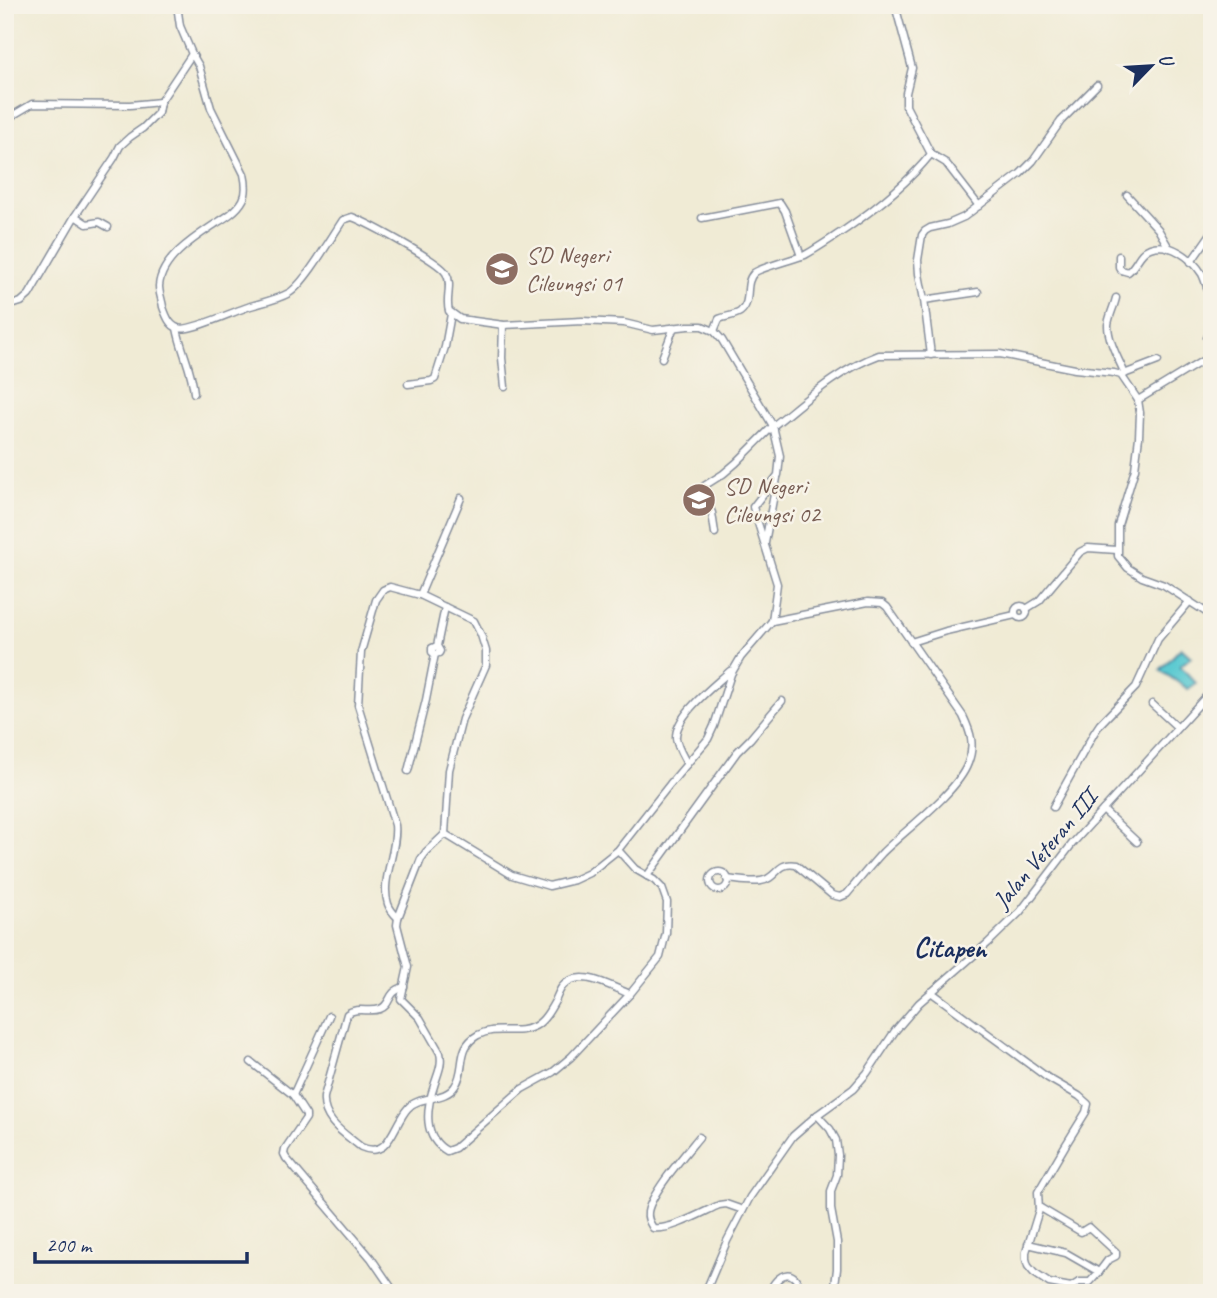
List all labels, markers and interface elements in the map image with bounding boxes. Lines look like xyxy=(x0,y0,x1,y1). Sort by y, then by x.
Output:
north arrow xyxy=(1116,32,1186,102)
text: U xyxy=(1153,50,1180,72)
place label: SD Negeri Cileungsi 01 xyxy=(526,240,623,298)
school or university icon: SD Negeri Cileungsi 01 xyxy=(483,250,521,288)
place label: SD Negeri Cileungsi 02 xyxy=(724,471,822,529)
school or university icon: SD Negeri Cileungsi 02 xyxy=(680,481,718,519)
street label: Jalan Veteran III xyxy=(986,780,1106,916)
district label: Citapen xyxy=(914,930,988,965)
scale bar xyxy=(35,1221,247,1265)
text: 200 m xyxy=(46,1232,93,1258)

